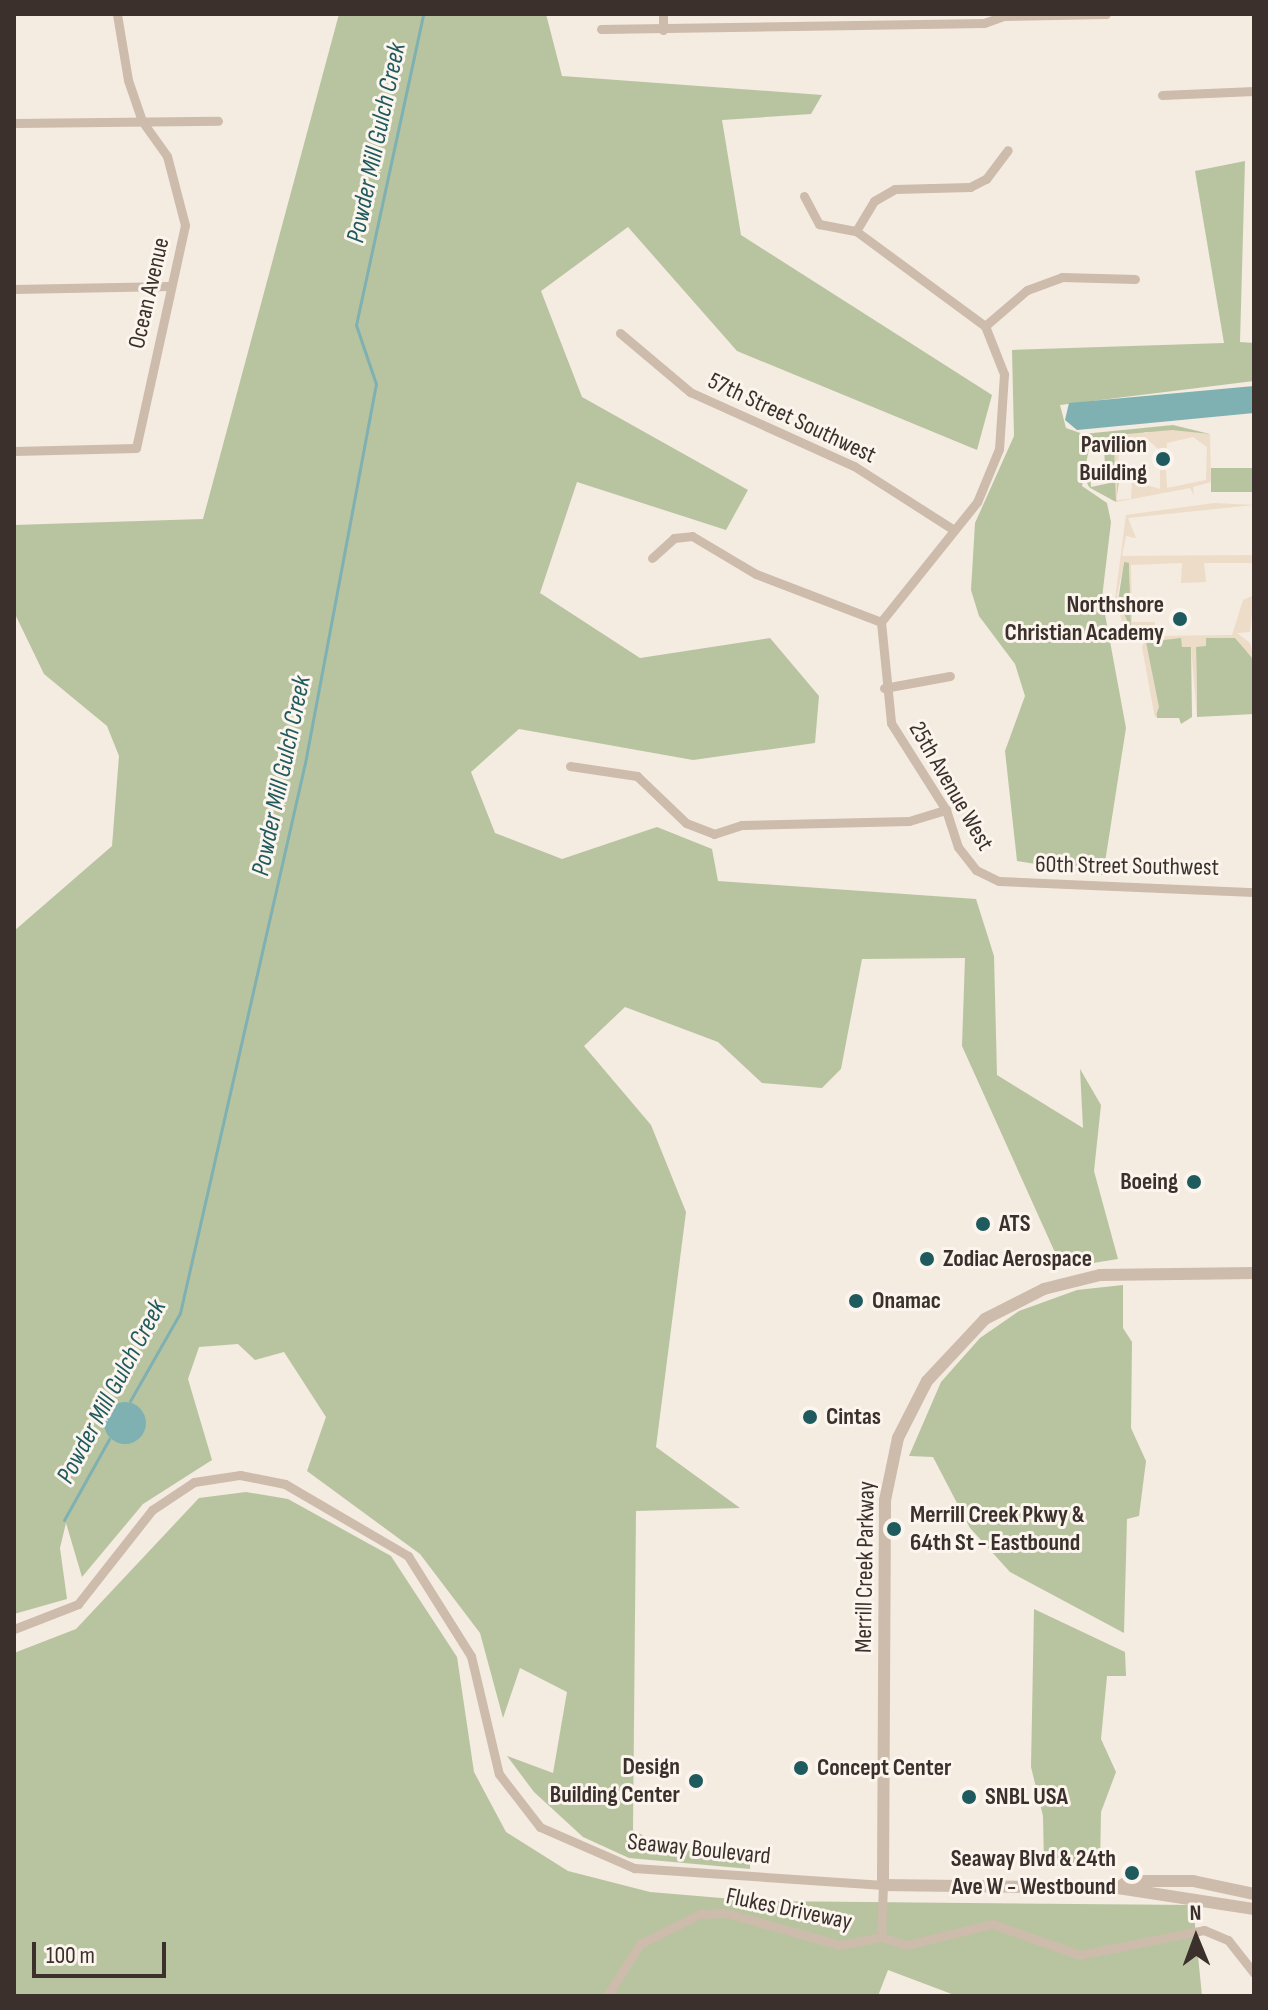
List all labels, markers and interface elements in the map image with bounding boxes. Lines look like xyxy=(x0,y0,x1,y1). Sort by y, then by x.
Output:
water label: Powder Mill Gulch Creek xyxy=(341,40,413,246)
street label: Ocean Avenue xyxy=(122,235,176,351)
street label: 57th Street Southwest xyxy=(703,366,881,470)
place label: Pavilion Building xyxy=(1079,431,1147,487)
marker: Pavilion Building xyxy=(1154,450,1172,468)
place label: Northshore Christian Academy xyxy=(1005,591,1164,647)
marker: Northshore Christian Academy xyxy=(1171,610,1189,628)
water label: Powder Mill Gulch Creek xyxy=(246,673,318,879)
street label: 25th Avenue West xyxy=(902,716,1000,856)
street label: 60th Street Southwest xyxy=(1035,850,1219,882)
place label: Boeing xyxy=(1120,1168,1178,1196)
marker: Boeing xyxy=(1185,1173,1203,1191)
place label: ATS xyxy=(999,1210,1030,1238)
marker: ATS xyxy=(974,1215,992,1233)
place label: Zodiac Aerospace xyxy=(943,1245,1092,1273)
marker: Zodiac Aerospace xyxy=(918,1250,936,1268)
place label: Onamac xyxy=(872,1287,941,1315)
marker: Onamac xyxy=(847,1292,865,1310)
water label: Powder Mill Gulch Creek xyxy=(50,1295,174,1489)
place label: Cintas xyxy=(826,1403,881,1431)
marker: Cintas xyxy=(801,1408,819,1426)
street label: Merrill Creek Parkway xyxy=(849,1481,881,1653)
place label: Merrill Creek Pkwy & 64th St - Eastbound xyxy=(910,1501,1085,1557)
marker: Merrill Creek Pkwy & 64th St - Eastbound xyxy=(885,1520,903,1538)
place label: Design Building Center xyxy=(550,1753,680,1809)
place label: Concept Center xyxy=(817,1754,951,1782)
marker: Concept Center xyxy=(792,1759,810,1777)
marker: Design Building Center xyxy=(687,1772,705,1790)
place label: SNBL USA xyxy=(985,1783,1068,1811)
marker: SNBL USA xyxy=(960,1788,978,1806)
street label: Seaway Boulevard xyxy=(626,1827,772,1871)
place label: Seaway Blvd & 24th Ave W - Westbound xyxy=(951,1845,1116,1901)
marker: Seaway Blvd & 24th Ave W - Westbound xyxy=(1123,1864,1141,1882)
street label: Flukes Driveway xyxy=(724,1882,854,1936)
north arrow xyxy=(1156,1898,1236,1978)
text: N xyxy=(1189,1900,1202,1927)
scale bar xyxy=(36,1926,170,1976)
text: 100 m xyxy=(46,1941,95,1970)

